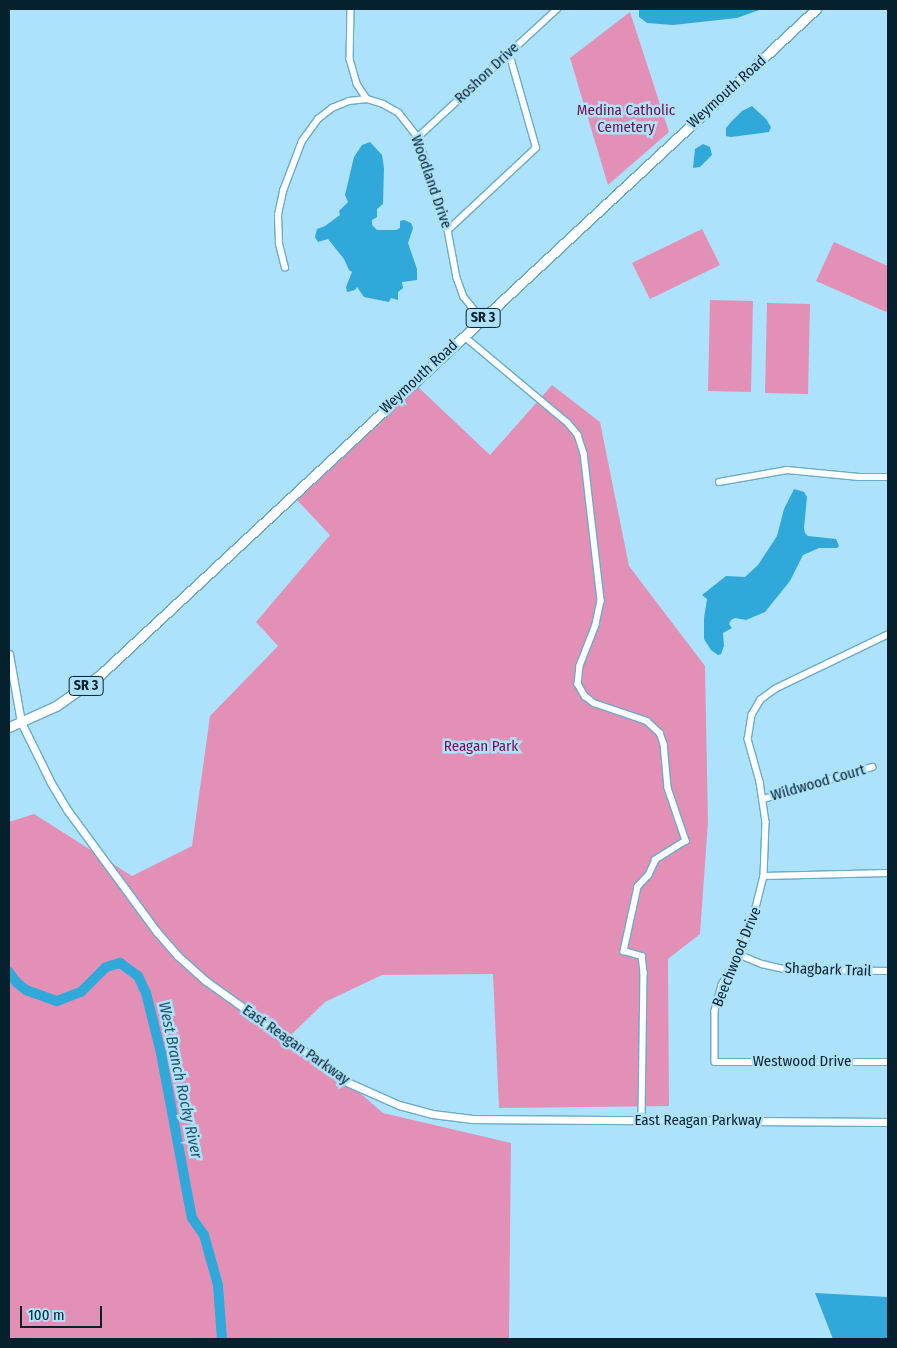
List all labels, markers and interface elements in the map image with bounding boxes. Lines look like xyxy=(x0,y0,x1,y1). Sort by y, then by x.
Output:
street label: Roshon Drive xyxy=(451,39,523,107)
street label: Weymouth Road xyxy=(684,52,770,132)
park label: Medina Catholic Cemetery xyxy=(577,101,675,136)
street label: Woodland Drive xyxy=(407,133,455,231)
road number: SR 3 xyxy=(466,306,500,330)
street label: Weymouth Road xyxy=(376,336,462,418)
road number: SR 3 xyxy=(68,674,104,698)
park label: Reagan Park xyxy=(444,738,518,756)
street label: Wildwood Court xyxy=(769,761,867,805)
street label: Beechwood Drive xyxy=(709,904,765,1010)
street label: Shagbark Trail xyxy=(784,959,872,981)
water label: West Branch Rocky River xyxy=(154,1000,206,1160)
street label: East Reagan Parkway xyxy=(239,1001,353,1089)
street label: Westwood Drive xyxy=(753,1053,851,1071)
street label: East Reagan Parkway xyxy=(635,1112,761,1130)
scale bar xyxy=(22,1296,105,1328)
text: 100 m xyxy=(28,1306,65,1324)

